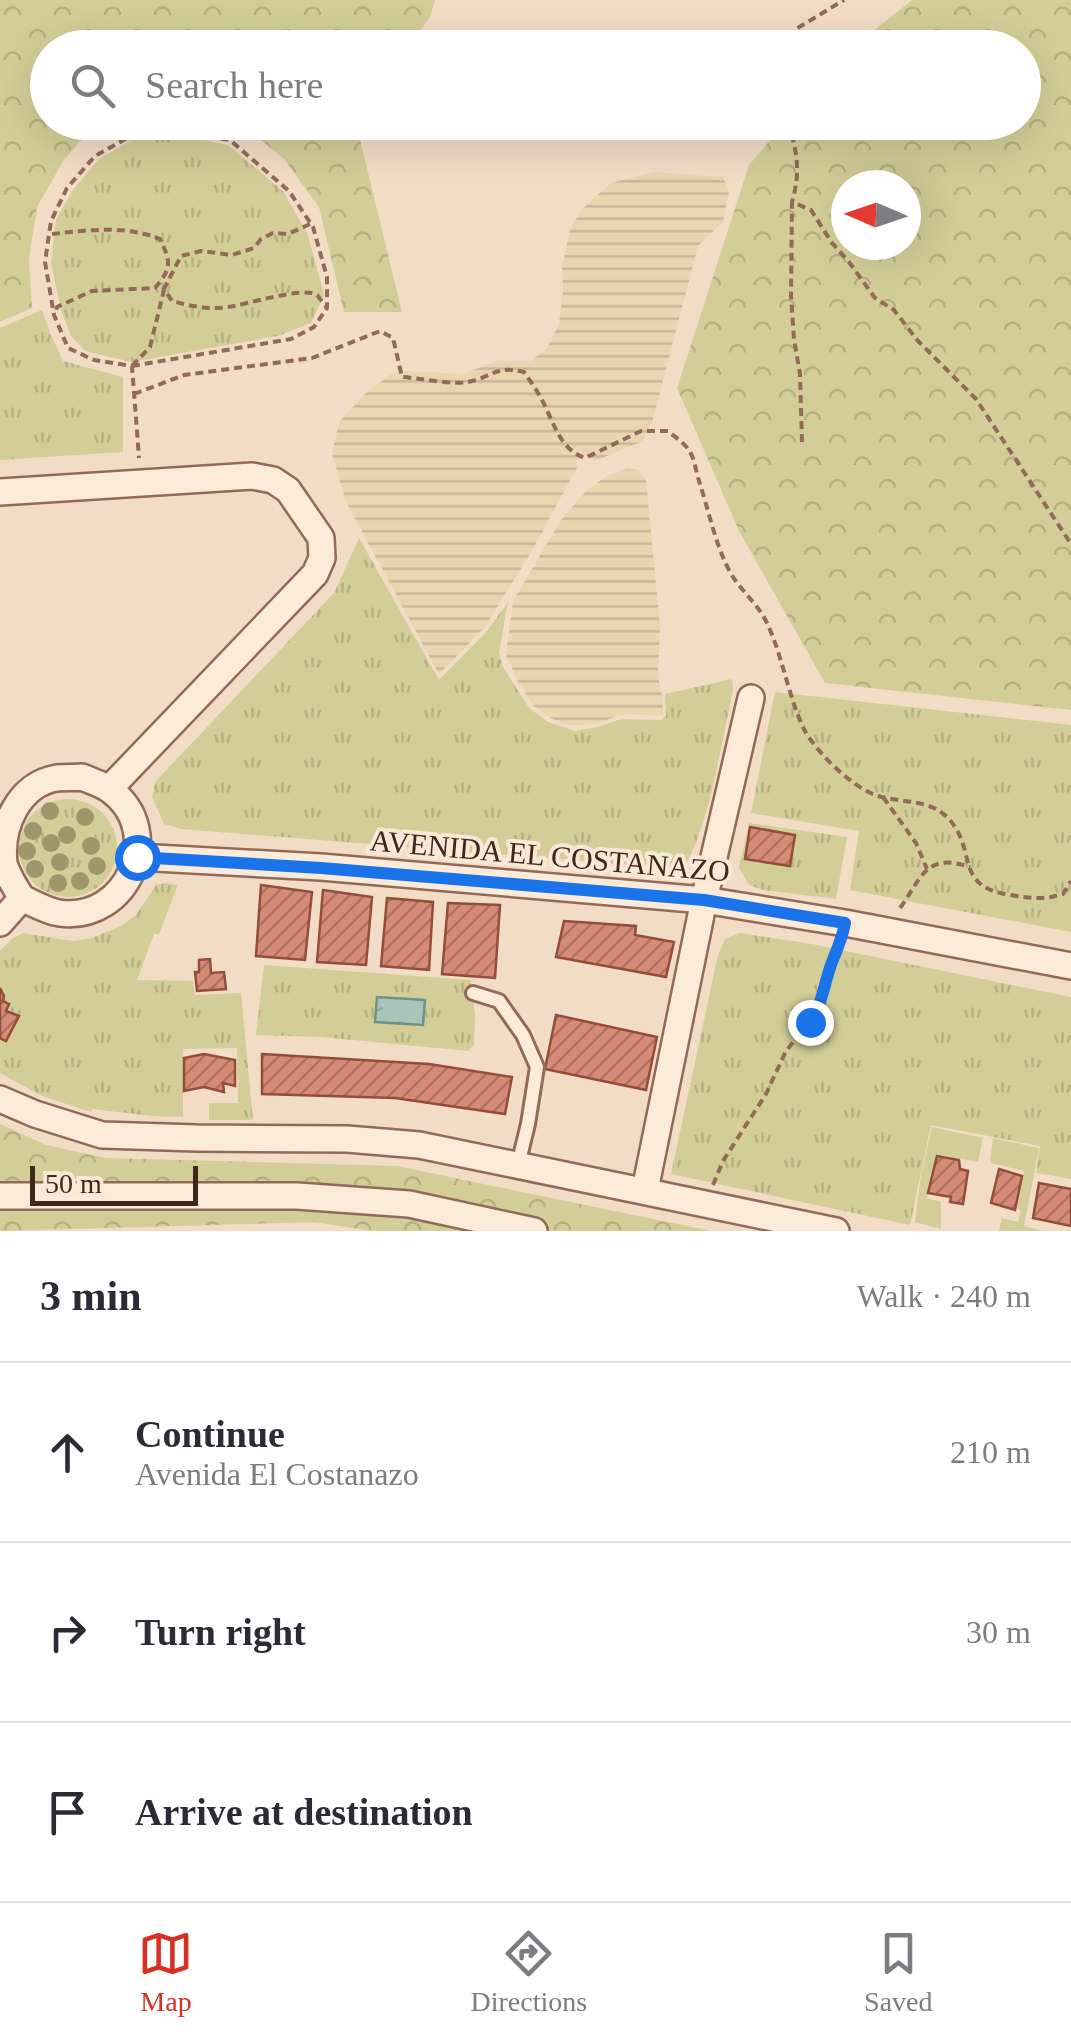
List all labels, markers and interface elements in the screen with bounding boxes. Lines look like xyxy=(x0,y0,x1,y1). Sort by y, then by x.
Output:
search box xyxy=(30,30,1041,140)
icon: search xyxy=(65,58,120,113)
text: Search here xyxy=(145,64,323,106)
north arrow xyxy=(831,170,921,260)
street label: AVENIDA EL COSTANAZO xyxy=(369,823,731,888)
route start xyxy=(115,835,161,881)
route end xyxy=(788,1000,834,1046)
scale bar xyxy=(30,1161,198,1206)
text: 50 m xyxy=(45,1168,102,1199)
text: 3 min xyxy=(40,1273,142,1319)
text: Walk · 240 m xyxy=(857,1278,1031,1314)
text: Continue xyxy=(135,1413,285,1455)
icon: ahead xyxy=(40,1425,95,1480)
text: 210 m xyxy=(950,1434,1031,1470)
text: Avenida El Costanazo xyxy=(135,1456,419,1492)
icon: right xyxy=(40,1605,95,1660)
text: Turn right xyxy=(135,1611,306,1653)
text: 30 m xyxy=(966,1614,1031,1650)
icon: arrive xyxy=(40,1785,95,1840)
text: Arrive at destination xyxy=(135,1791,473,1833)
tab: Map xyxy=(138,1926,193,2018)
tab: Directions xyxy=(470,1926,587,2018)
tab: Saved xyxy=(864,1926,933,2018)

